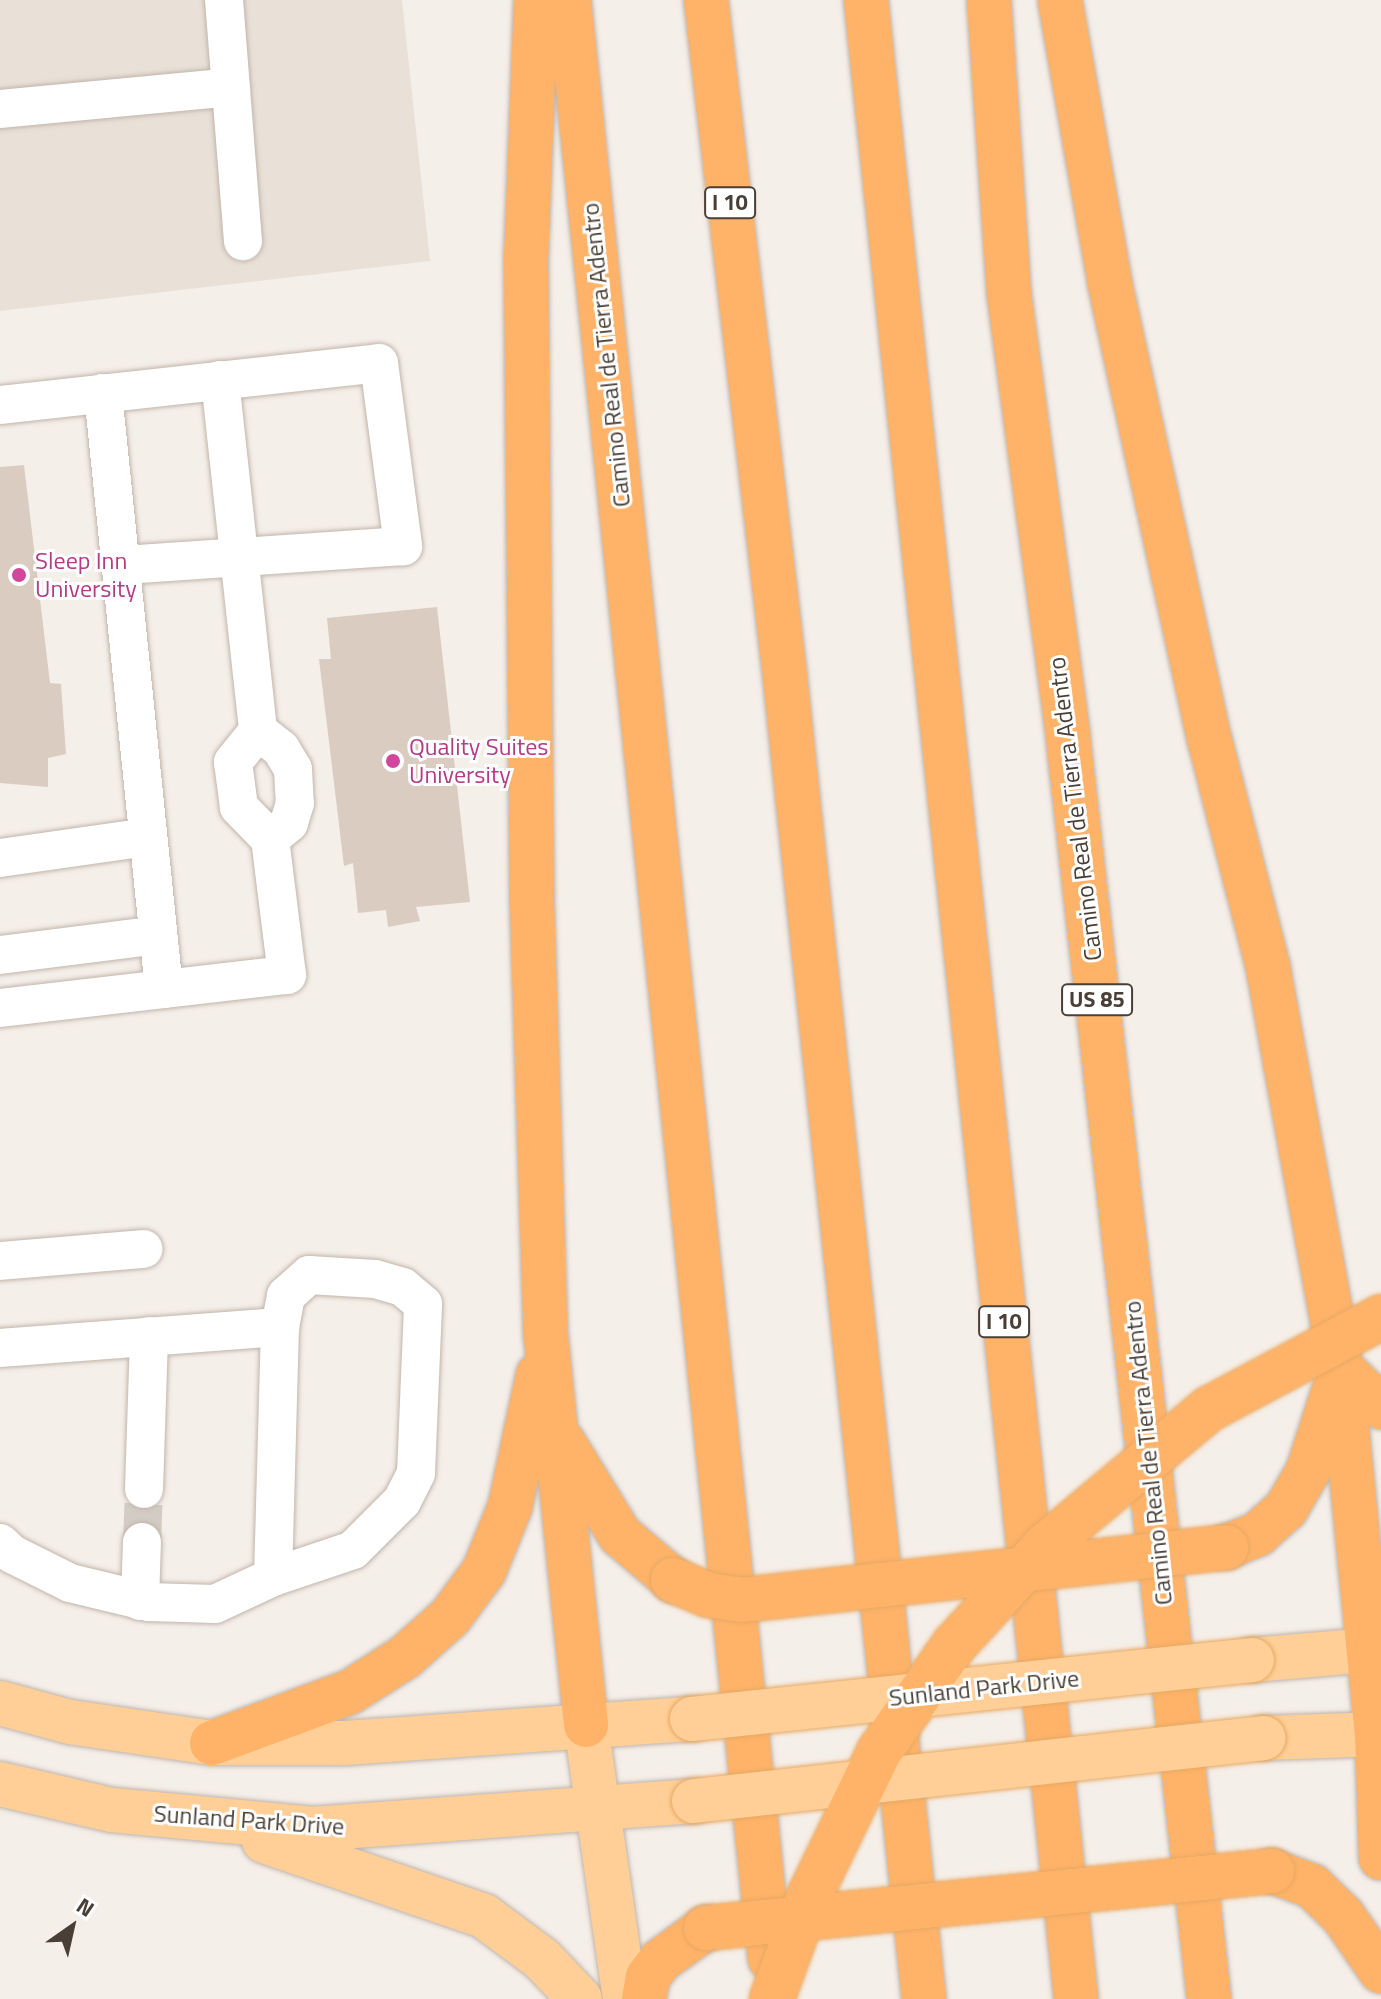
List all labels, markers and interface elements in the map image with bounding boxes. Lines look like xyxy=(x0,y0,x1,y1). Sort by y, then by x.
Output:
road number: I 10 xyxy=(704,185,756,221)
street label: Camino Real de Tierra Adentro xyxy=(576,201,636,509)
place label: Sleep Inn University xyxy=(35,547,137,603)
marker: Sleep Inn University xyxy=(10,566,28,584)
street label: Camino Real de Tierra Adentro xyxy=(1042,656,1108,962)
place label: Quality Suites University xyxy=(409,733,548,789)
marker: Quality Suites University xyxy=(384,752,402,770)
road number: US 85 xyxy=(1061,982,1133,1018)
street label: Camino Real de Tierra Adentro xyxy=(1118,1299,1178,1607)
road number: I 10 xyxy=(978,1304,1030,1340)
street label: Sunland Park Drive xyxy=(888,1664,1080,1712)
street label: Sunland Park Drive xyxy=(153,1799,345,1841)
north arrow xyxy=(32,1887,112,1967)
text: N xyxy=(70,1889,101,1925)

